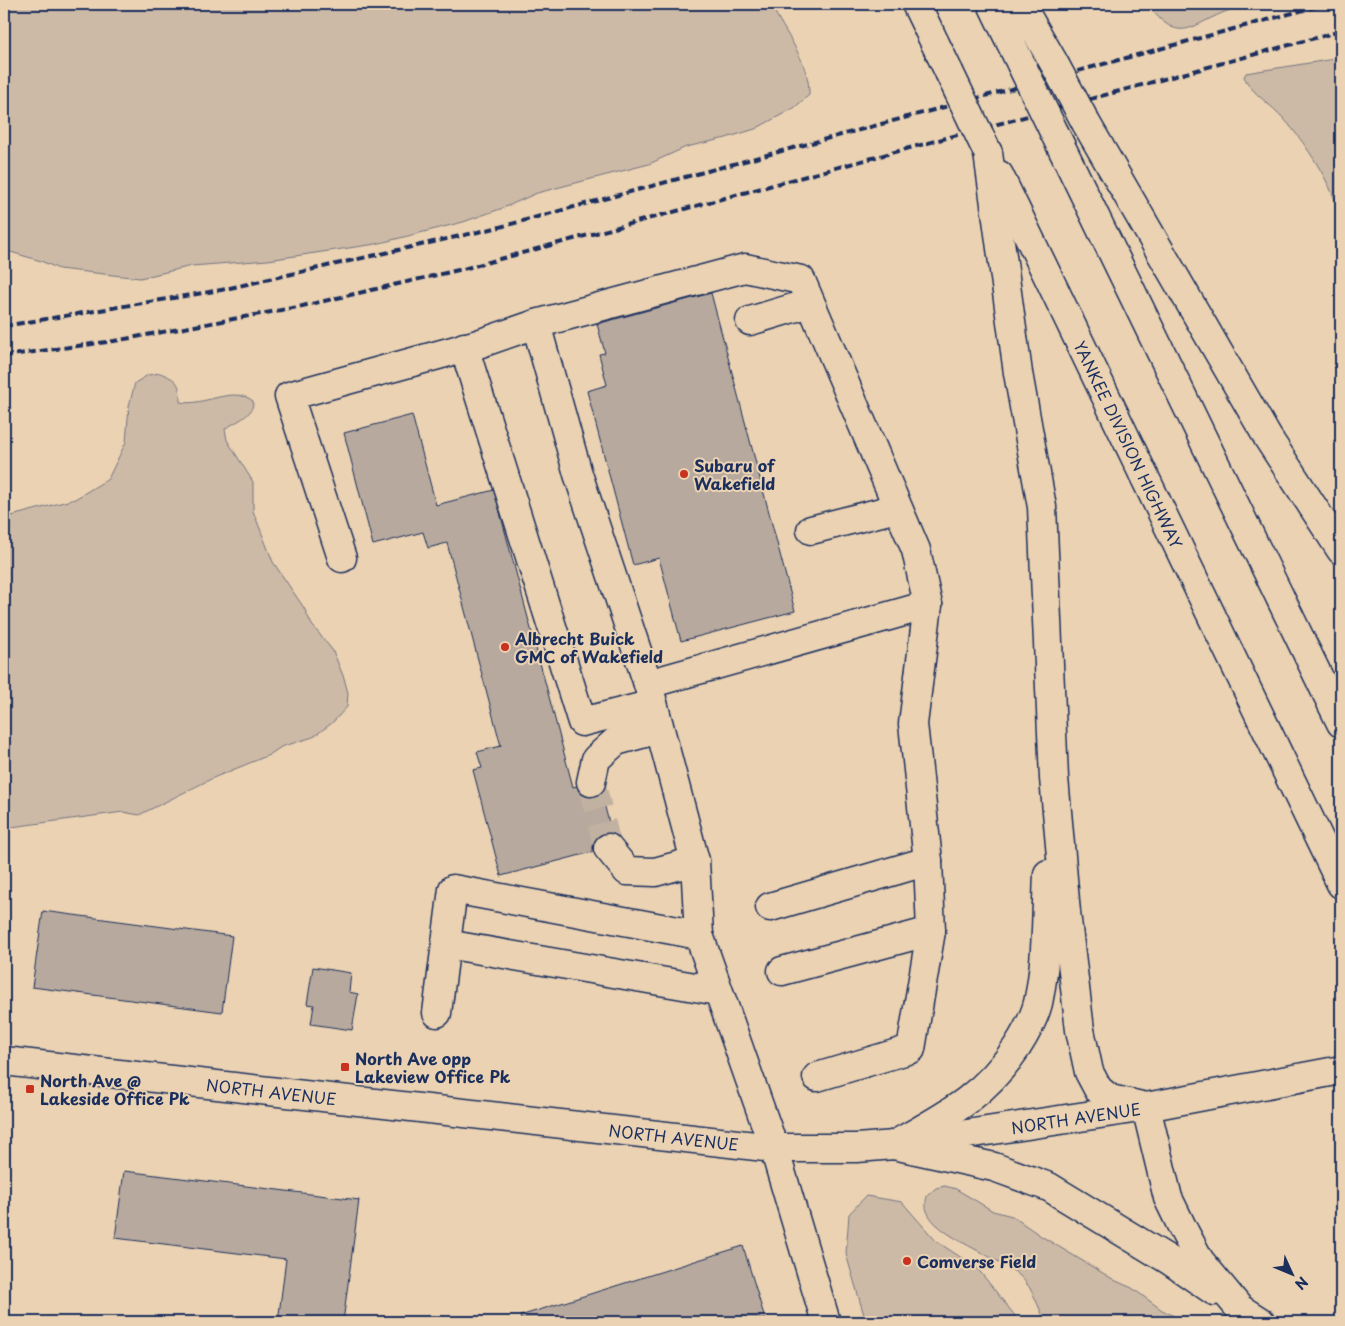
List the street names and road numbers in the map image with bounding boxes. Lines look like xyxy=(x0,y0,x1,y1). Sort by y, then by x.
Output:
street label: YANKEE DIVISION HIGHWAY xyxy=(1069,336,1189,552)
street label: NORTH AVENUE xyxy=(205,1072,338,1110)
street label: NORTH AVENUE xyxy=(1010,1096,1142,1139)
street label: NORTH AVENUE xyxy=(607,1117,740,1156)

